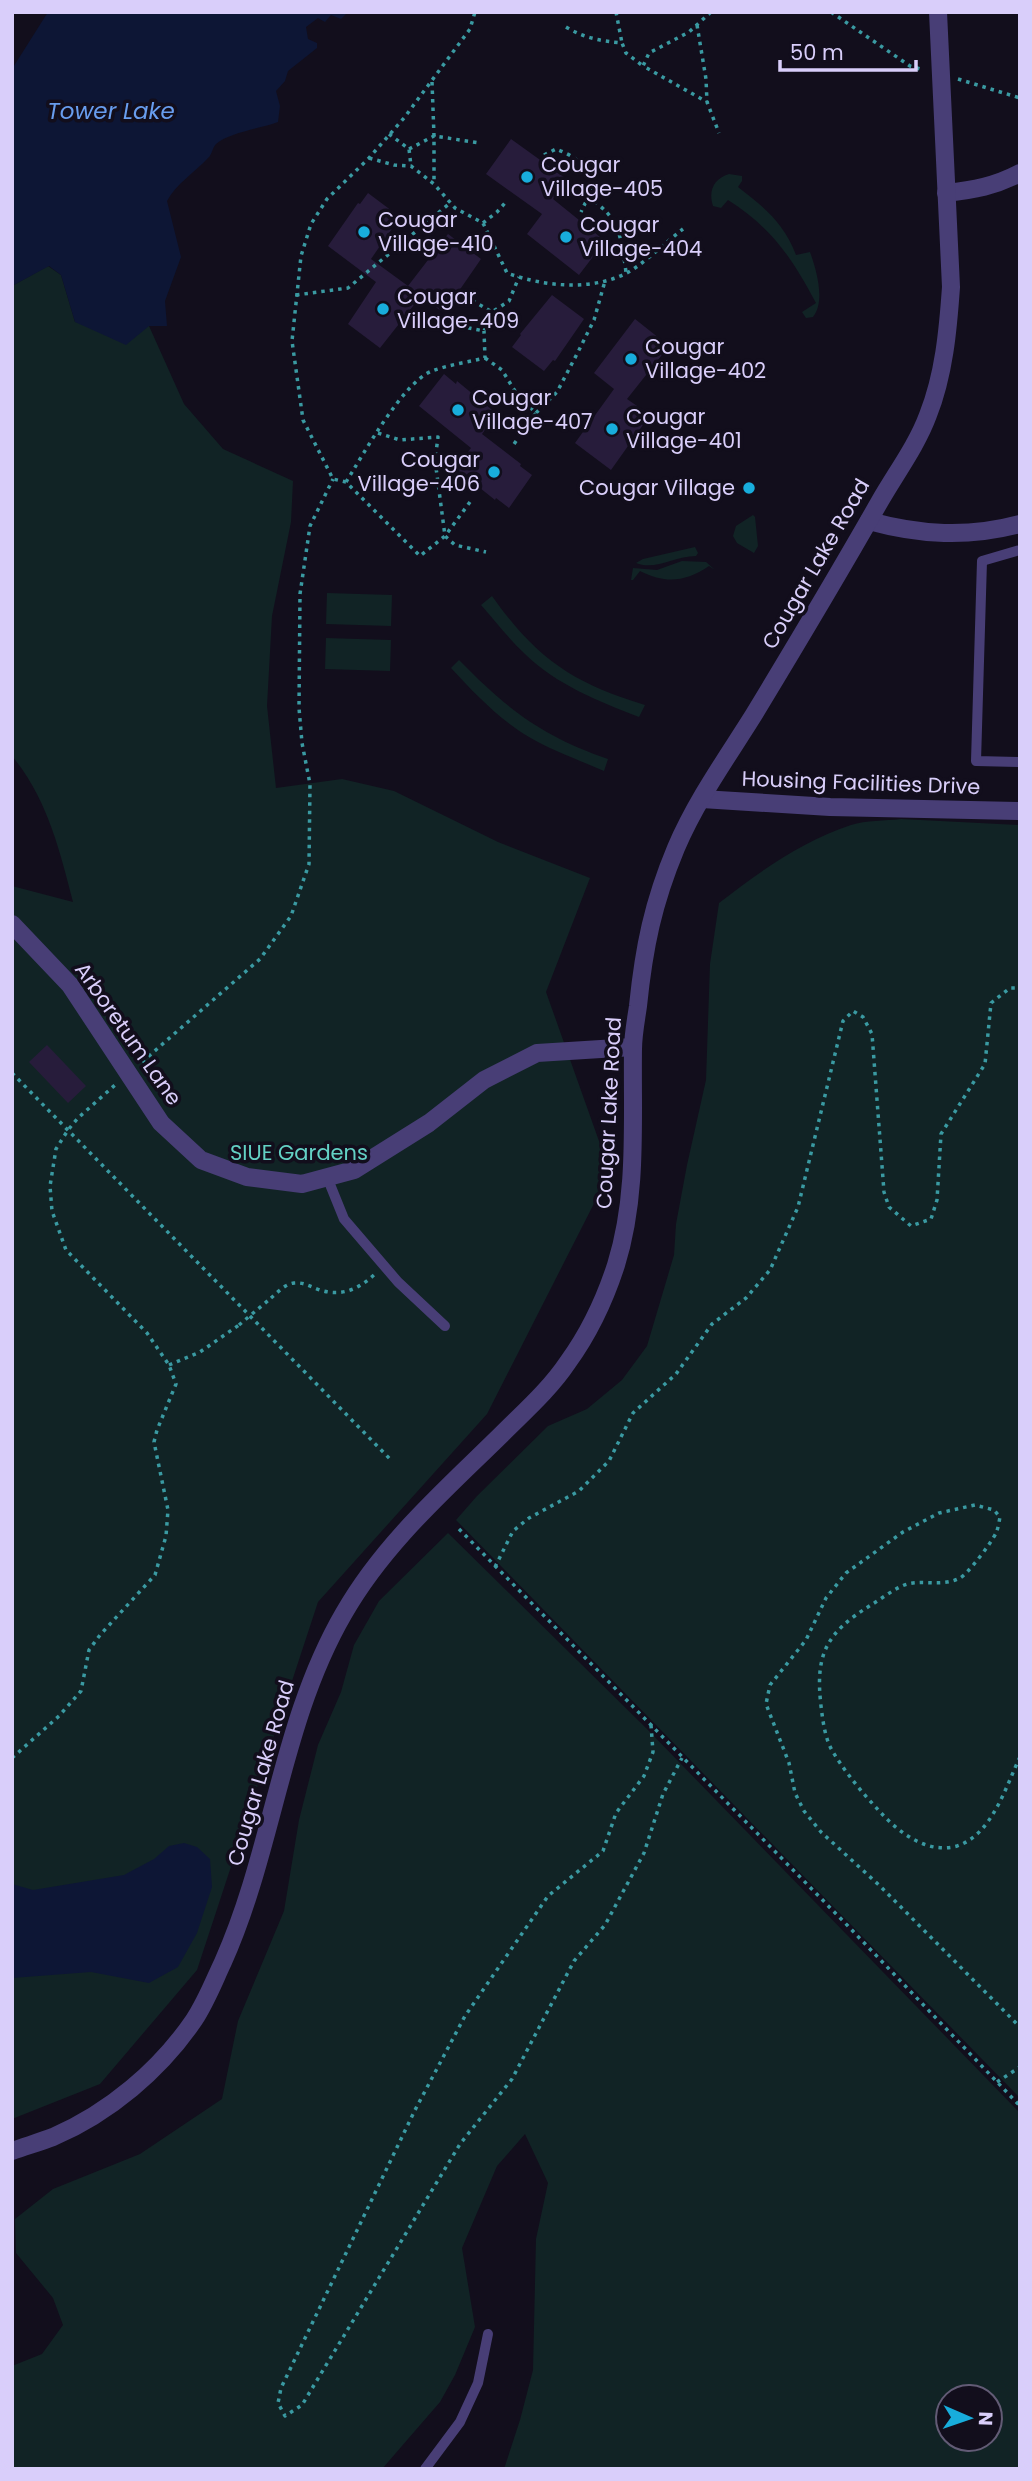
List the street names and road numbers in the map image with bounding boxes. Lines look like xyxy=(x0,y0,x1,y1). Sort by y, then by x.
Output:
street label: Cougar Lake Road xyxy=(755,473,876,654)
street label: Housing Facilities Drive xyxy=(741,764,981,801)
street label: Arboretum Lane xyxy=(68,956,189,1111)
street label: Cougar Lake Road xyxy=(589,1016,628,1210)
street label: Cougar Lake Road xyxy=(220,1676,301,1869)

